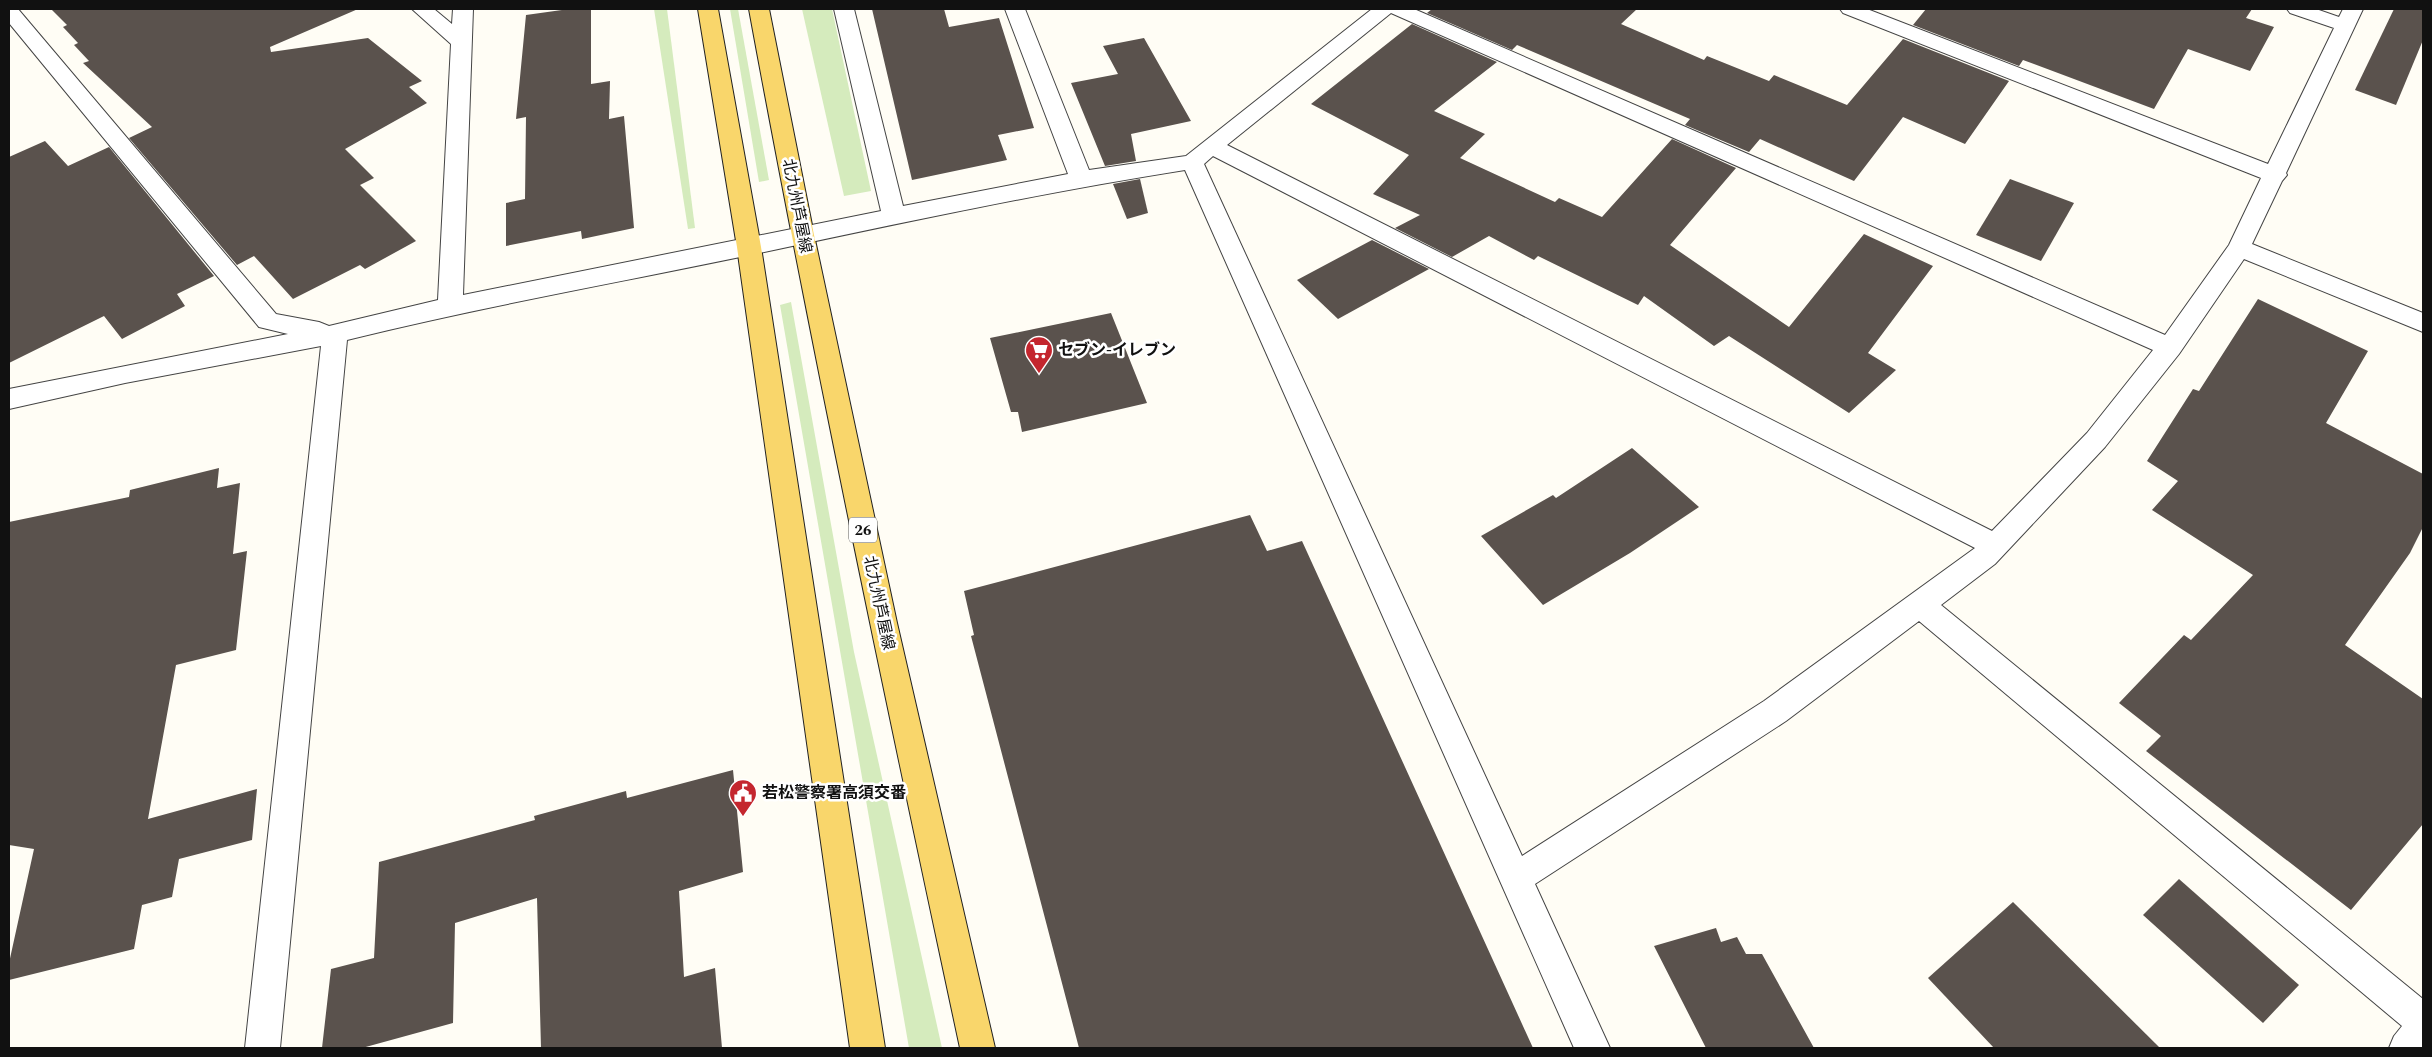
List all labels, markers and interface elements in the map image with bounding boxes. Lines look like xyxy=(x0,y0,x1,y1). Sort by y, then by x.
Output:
street label: 北九州芦屋線 xyxy=(776,157,818,255)
supermarket icon: セブン-イレブン xyxy=(1024,335,1054,374)
place label: セブン-イレブン xyxy=(1058,338,1176,362)
road number: 26 xyxy=(849,518,877,542)
street label: 北九州芦屋線 xyxy=(857,554,901,652)
public building icon: 若松警察署高須交番 xyxy=(728,778,758,817)
place label: 若松警察署高須交番 xyxy=(762,781,906,805)

